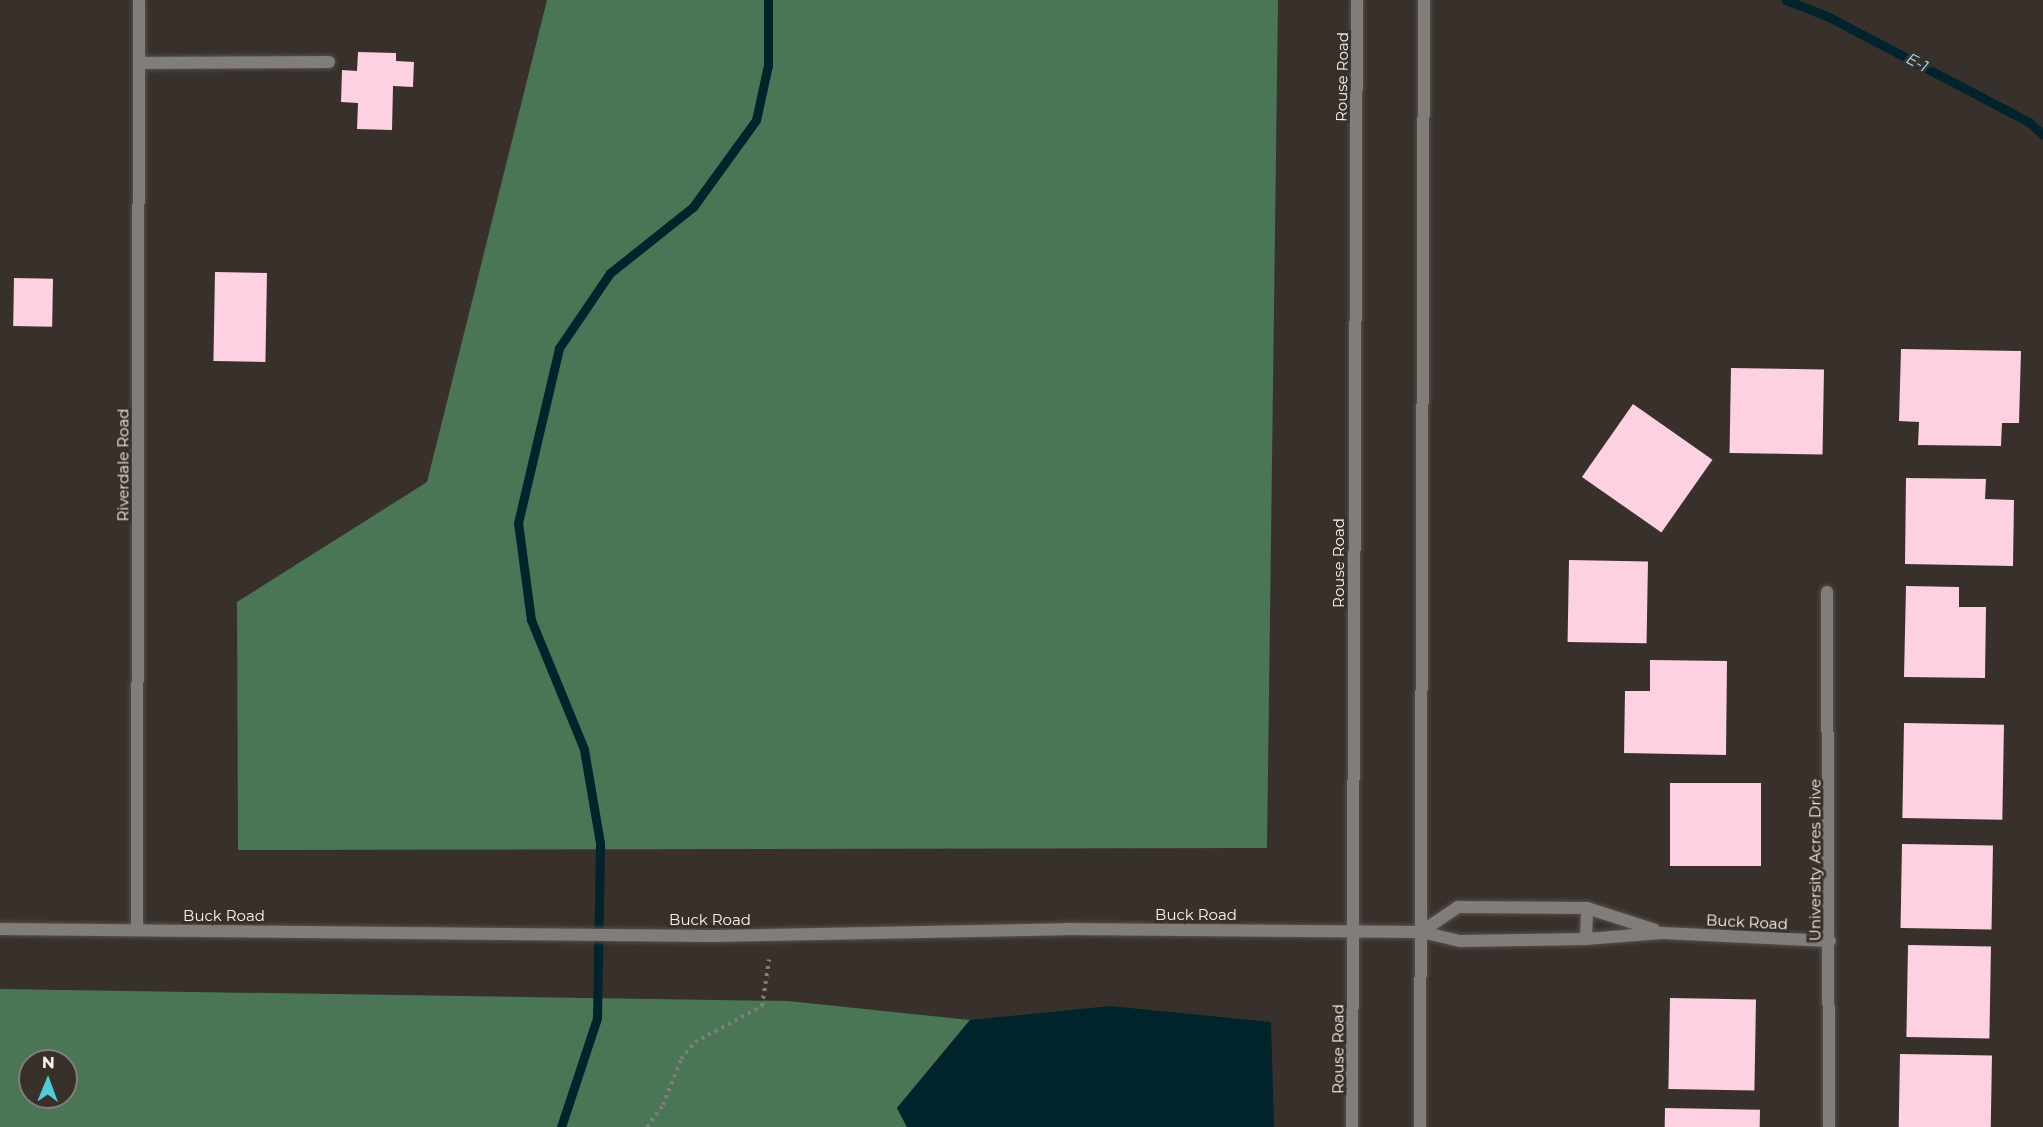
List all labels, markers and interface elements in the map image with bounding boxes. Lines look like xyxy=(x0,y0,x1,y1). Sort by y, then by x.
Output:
street label: Rouse Road xyxy=(1332,32,1352,122)
water label: E-1 xyxy=(1903,49,1931,77)
street label: Riverdale Road xyxy=(114,409,132,521)
street label: Rouse Road xyxy=(1330,518,1348,608)
street label: University Acres Drive xyxy=(1806,779,1824,941)
street label: Buck Road xyxy=(1155,906,1237,924)
street label: Buck Road xyxy=(183,907,265,925)
street label: Buck Road xyxy=(669,911,751,929)
street label: Buck Road xyxy=(1706,911,1788,933)
street label: Rouse Road xyxy=(1329,1004,1347,1094)
north arrow xyxy=(18,1049,78,1109)
text: N xyxy=(42,1053,55,1072)

